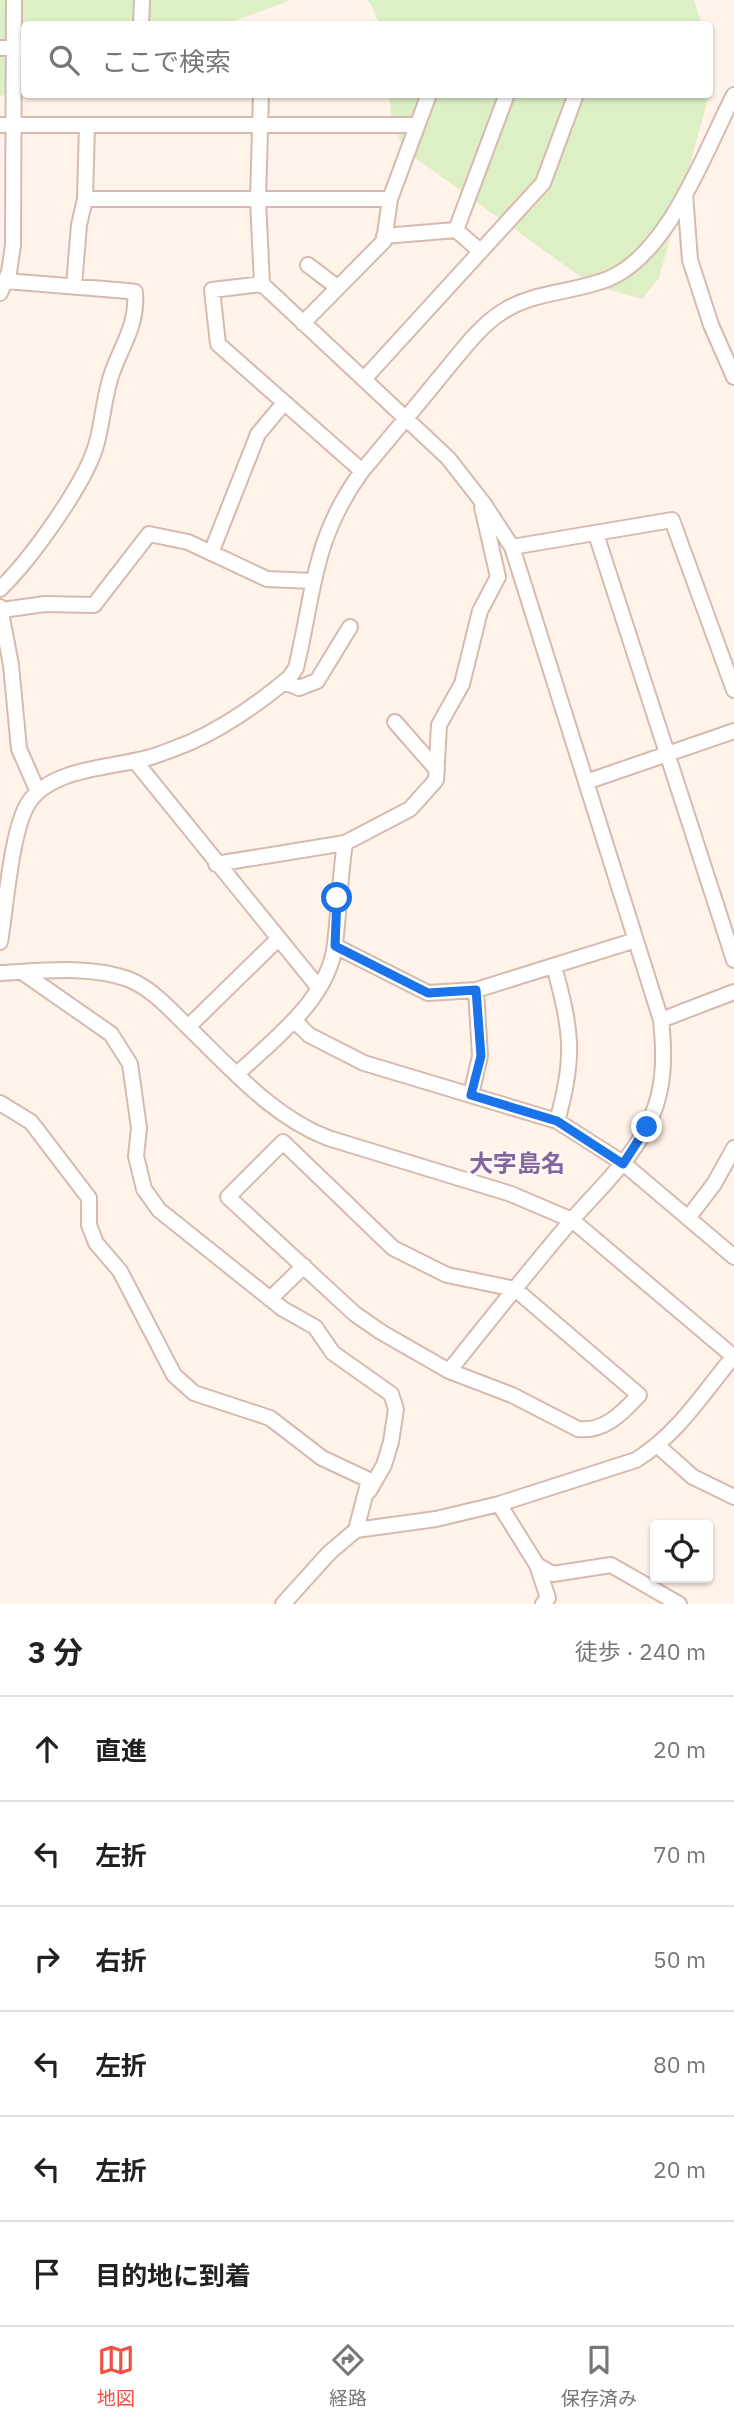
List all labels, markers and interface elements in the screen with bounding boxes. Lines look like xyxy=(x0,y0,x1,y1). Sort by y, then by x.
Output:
search box xyxy=(21,21,713,98)
icon: search xyxy=(45,41,83,79)
text: ここで検索 xyxy=(101,44,231,78)
route start xyxy=(321,882,352,913)
route end xyxy=(631,1111,662,1142)
district label: 大字島名 xyxy=(469,1147,565,1179)
map controls xyxy=(650,1520,713,1583)
button: locate xyxy=(650,1520,713,1583)
text: 3 分 xyxy=(28,1632,83,1671)
text: 徒歩 · 240 m xyxy=(575,1636,706,1666)
icon: ahead xyxy=(28,1730,66,1768)
text: 直進 xyxy=(95,1733,147,1767)
text: 20 m xyxy=(653,1734,706,1764)
icon: left xyxy=(28,1835,66,1873)
text: 左折 xyxy=(95,1838,147,1872)
text: 70 m xyxy=(653,1839,706,1869)
icon: right xyxy=(28,1940,66,1978)
text: 右折 xyxy=(95,1943,147,1977)
text: 50 m xyxy=(653,1944,706,1974)
icon: left xyxy=(28,2045,66,2083)
text: 左折 xyxy=(95,2048,147,2082)
text: 80 m xyxy=(653,2049,706,2079)
icon: left xyxy=(28,2150,66,2188)
text: 左折 xyxy=(95,2153,147,2187)
text: 20 m xyxy=(653,2154,706,2184)
icon: arrive xyxy=(28,2255,66,2293)
text: 目的地に到着 xyxy=(95,2258,251,2292)
tab: 地図 xyxy=(97,2341,135,2410)
tab: 経路 xyxy=(329,2341,367,2410)
tab: 保存済み xyxy=(561,2341,637,2410)

